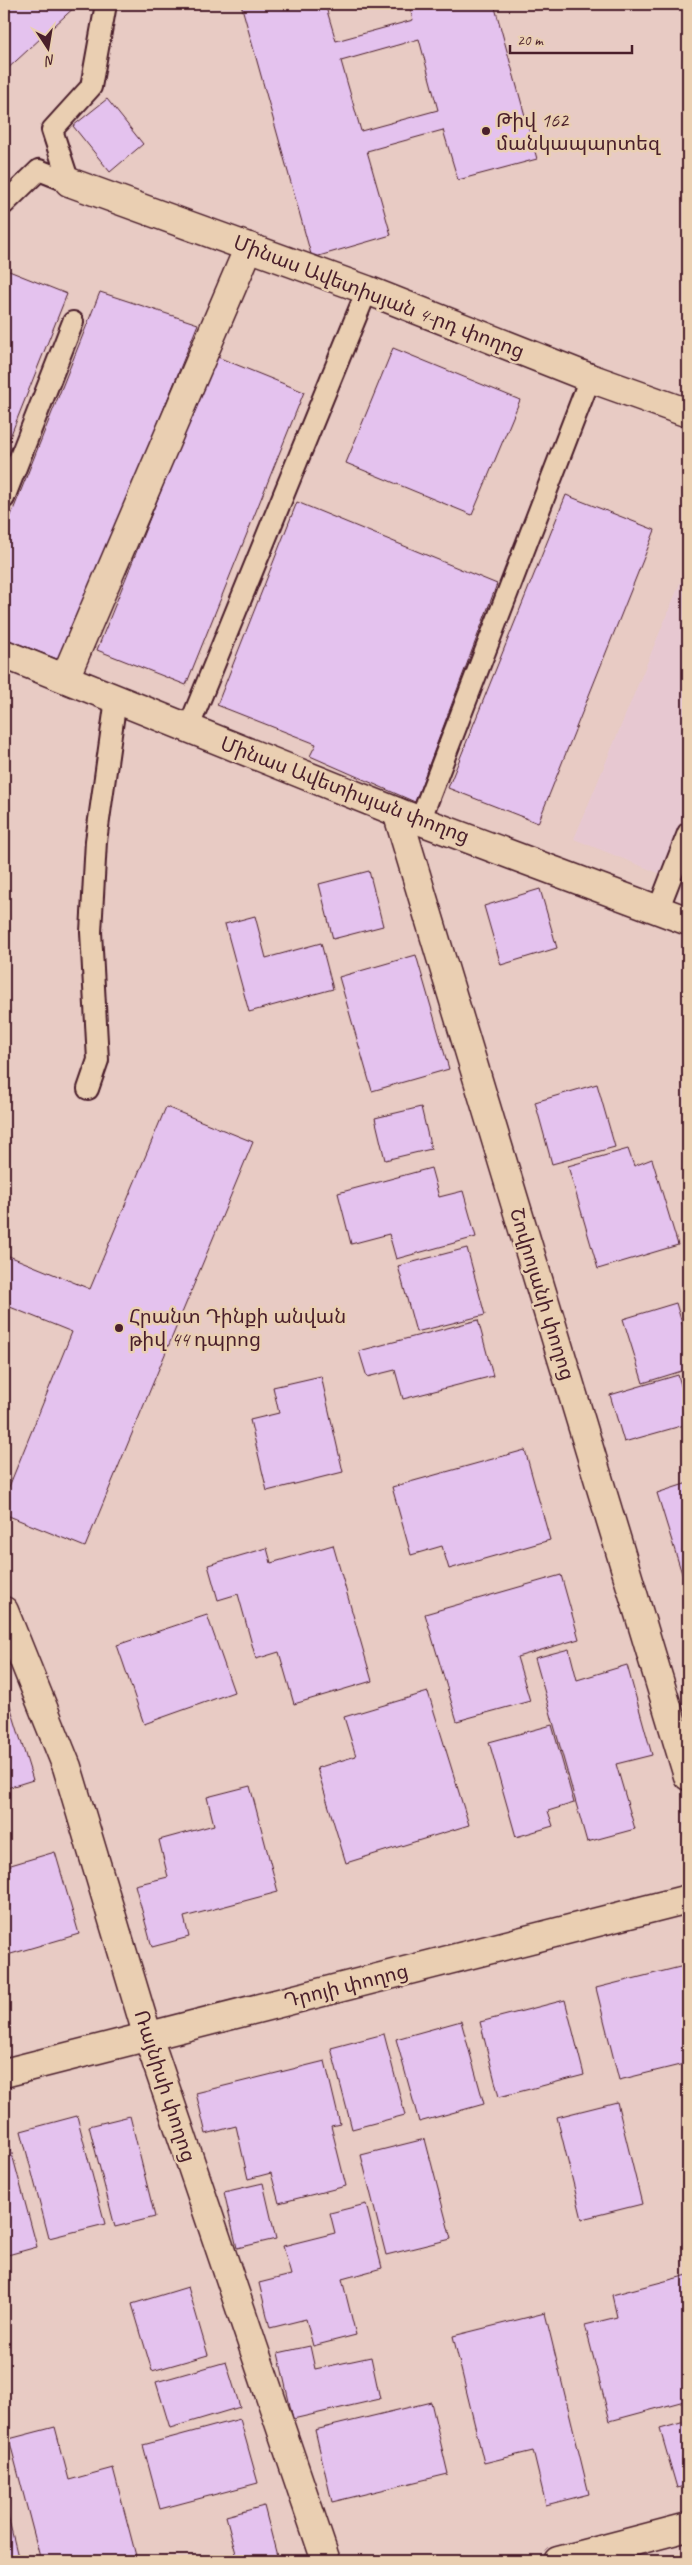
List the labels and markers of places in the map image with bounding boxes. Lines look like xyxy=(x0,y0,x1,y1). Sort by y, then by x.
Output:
place label: Թիվ 162 մանկապարտեզ xyxy=(496,108,661,156)
marker: Թիվ 162 մանկապարտեզ xyxy=(480,125,492,137)
place label: Հրանտ Դինքի անվան թիվ 44 դպրոց xyxy=(129,1304,346,1352)
marker: Հրանտ Դինքի անվան թիվ 44 դպրոց xyxy=(113,1322,125,1334)

